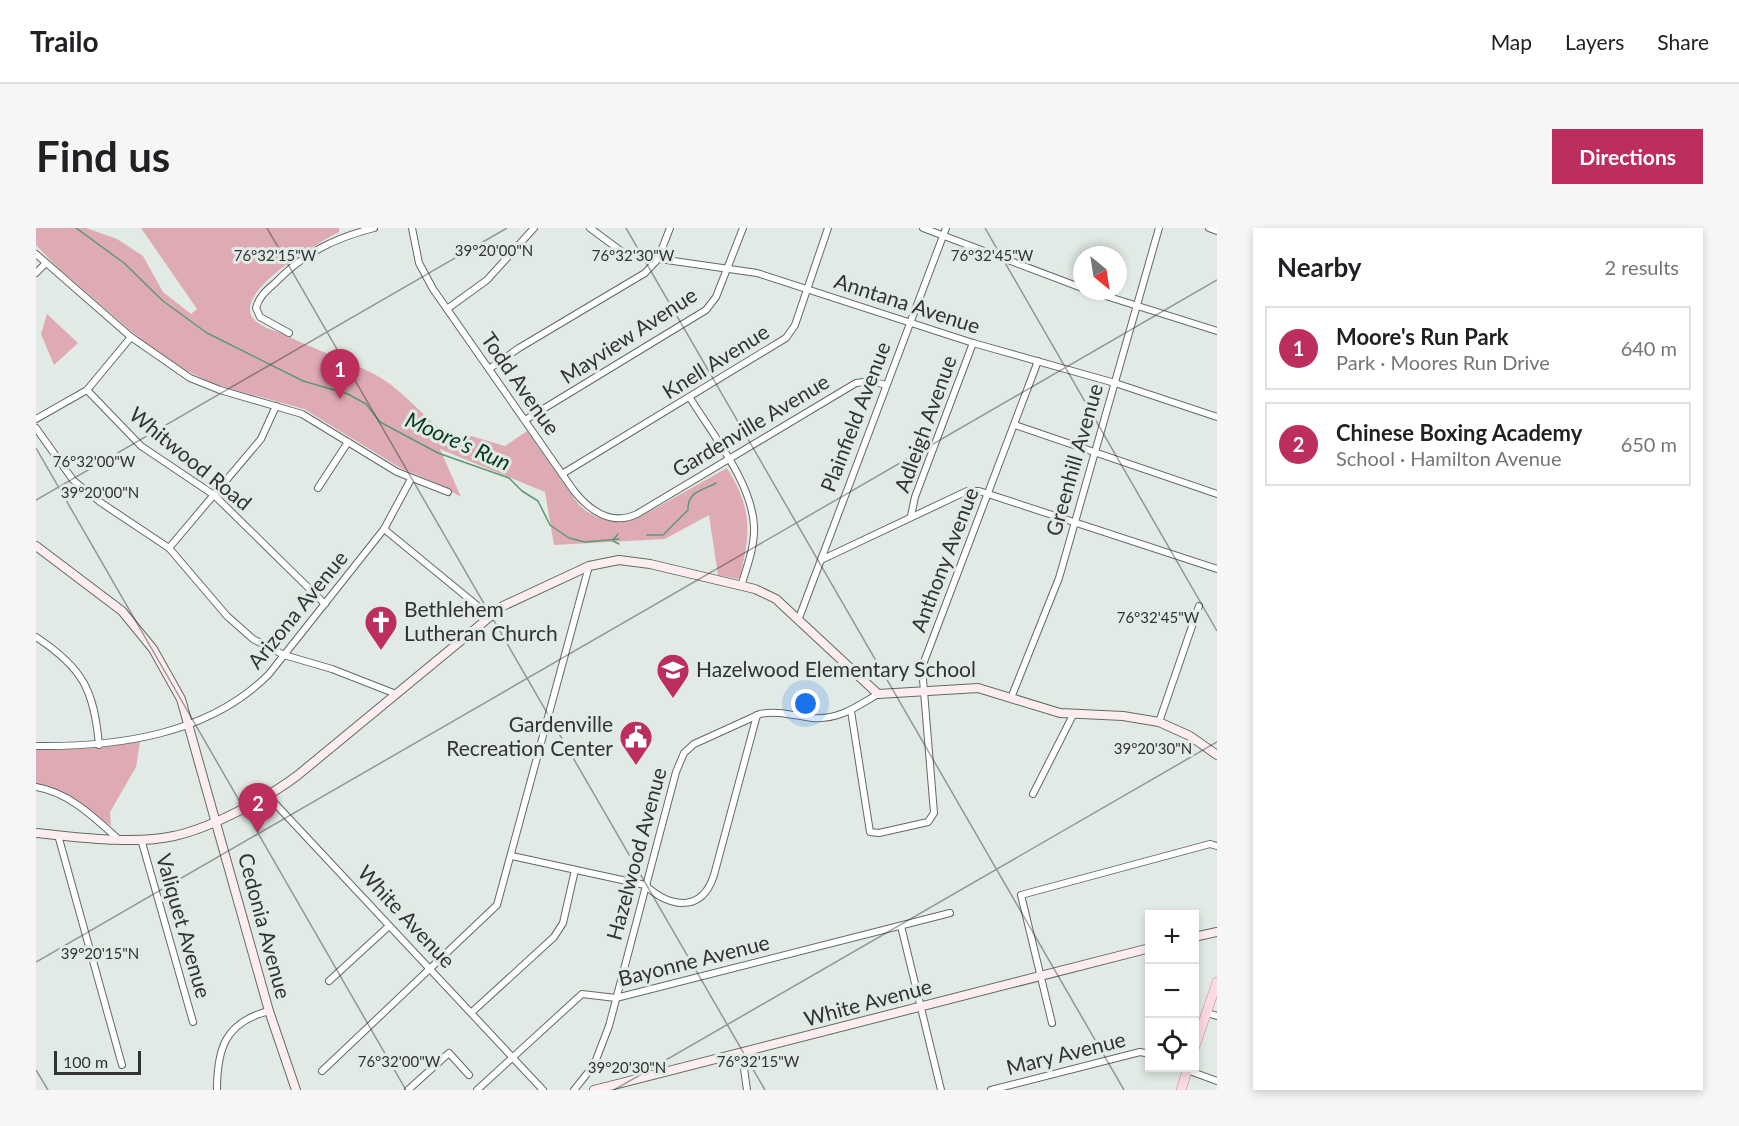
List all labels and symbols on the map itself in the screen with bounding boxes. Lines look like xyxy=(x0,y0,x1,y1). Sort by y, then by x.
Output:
text: 39°20'00"N xyxy=(455,241,533,259)
text: 76°32'15"W xyxy=(234,246,317,264)
text: 76°32'30"W xyxy=(592,246,675,264)
text: 76°32'45"W xyxy=(951,246,1034,264)
north arrow xyxy=(1073,246,1127,300)
street label: Anntana Avenue xyxy=(831,267,984,338)
street label: Mayview Avenue xyxy=(555,281,701,388)
street label: Knell Avenue xyxy=(657,318,773,403)
street label: Todd Avenue xyxy=(477,327,566,439)
street label: Plainfield Avenue xyxy=(815,338,895,495)
pin: 1 xyxy=(320,350,360,399)
street label: Adleigh Avenue xyxy=(888,352,961,495)
street label: Gardenville Avenue xyxy=(667,368,833,481)
street label: Greenhill Avenue xyxy=(1040,381,1107,539)
street label: Whitwood Road xyxy=(125,401,257,515)
water label: Moore's Run xyxy=(401,405,515,476)
text: 76°32'00"W xyxy=(53,452,136,470)
text: 39°20'00"N xyxy=(61,483,139,501)
street label: Anthony Avenue xyxy=(905,484,983,635)
street label: Arizona Avenue xyxy=(242,545,352,673)
place label: Bethlehem Lutheran Church xyxy=(404,596,558,645)
church icon: Bethlehem Lutheran Church xyxy=(363,604,399,651)
text: 76°32'45"W xyxy=(1117,608,1200,626)
school or university icon: Hazelwood Elementary School xyxy=(655,652,691,699)
place label: Hazelwood Elementary School xyxy=(696,656,976,681)
your location xyxy=(791,689,820,718)
place label: Gardenville Recreation Center xyxy=(446,711,613,760)
public building icon: Gardenville Recreation Center xyxy=(618,719,654,766)
text: 39°20'30"N xyxy=(1114,739,1192,757)
street label: Hazelwood Avenue xyxy=(600,765,671,943)
pin: 2 xyxy=(238,784,278,833)
street label: Valiquet Avenue xyxy=(152,850,217,1001)
street label: Cedonia Avenue xyxy=(234,850,297,1001)
street label: White Avenue xyxy=(353,859,461,972)
street label: Bayonne Avenue xyxy=(616,929,772,990)
text: 39°20'15"N xyxy=(61,944,139,962)
street label: White Avenue xyxy=(801,973,934,1031)
street label: Mary Avenue xyxy=(1004,1026,1128,1079)
scale bar xyxy=(54,1048,141,1076)
text: 76°32'00"W xyxy=(358,1052,441,1070)
text: 76°32'15"W xyxy=(717,1052,800,1070)
text: 39°20'30"N xyxy=(588,1058,666,1076)

